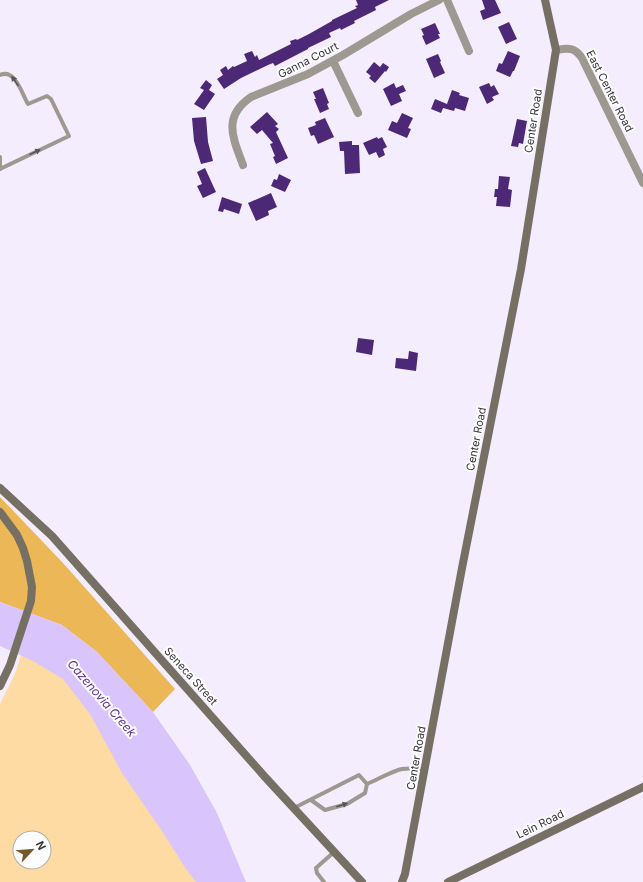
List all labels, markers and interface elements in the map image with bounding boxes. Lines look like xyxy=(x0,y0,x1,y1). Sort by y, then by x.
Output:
street label: Ganna Court xyxy=(276,39,341,81)
street label: East Center Road xyxy=(583,48,637,134)
one-way arrow xyxy=(11,76,19,86)
street label: Center Road xyxy=(521,88,545,154)
one-way arrow xyxy=(29,149,41,155)
street label: Center Road xyxy=(463,406,489,472)
street label: Seneca Street xyxy=(161,644,221,708)
water label: Cazenovia Creek xyxy=(64,656,140,740)
street label: Center Road xyxy=(403,725,429,791)
one-way arrow xyxy=(337,802,349,808)
street label: Lein Road xyxy=(514,806,566,842)
north arrow xyxy=(12,830,52,870)
text: N xyxy=(33,839,49,852)

